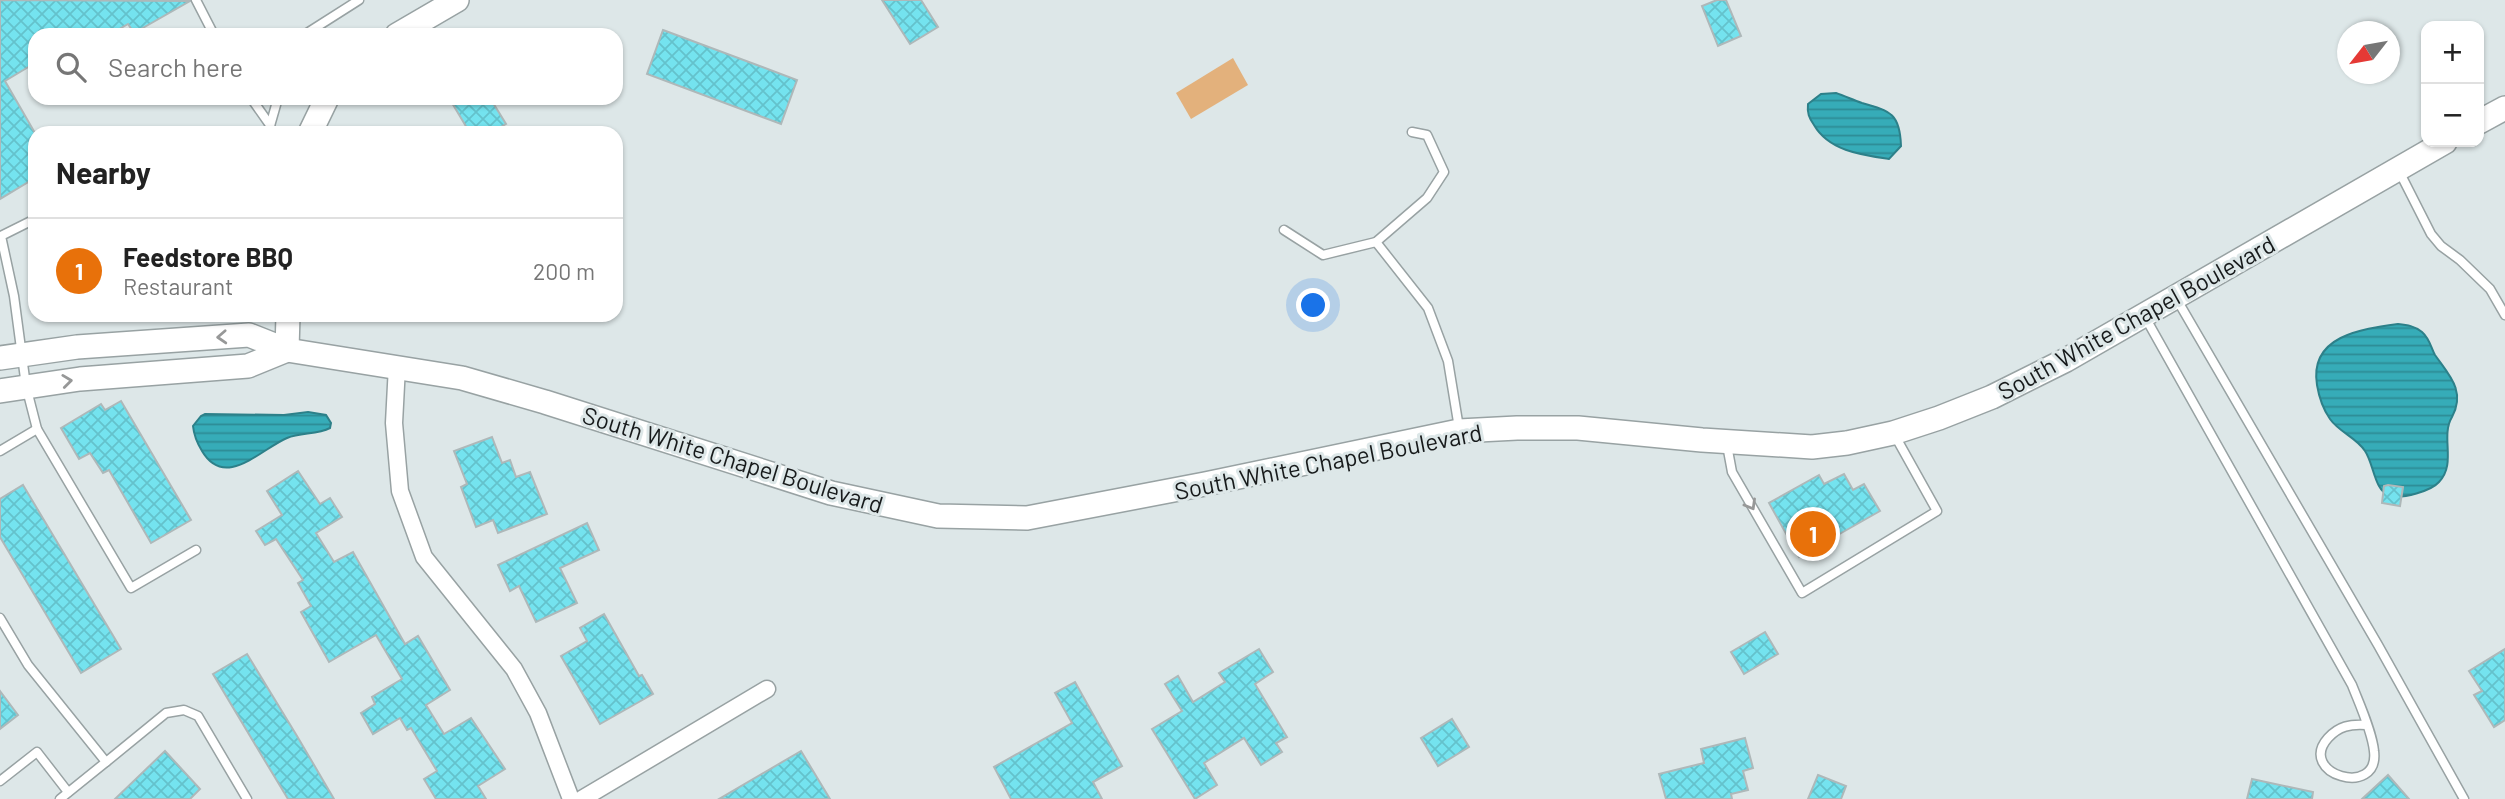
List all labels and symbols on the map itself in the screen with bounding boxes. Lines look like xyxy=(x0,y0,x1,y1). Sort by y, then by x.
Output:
north arrow xyxy=(2337,21,2400,84)
street label: South White Chapel Boulevard xyxy=(1992,229,2280,405)
your location xyxy=(1296,288,1330,322)
one-way arrow xyxy=(216,329,227,344)
one-way arrow xyxy=(62,373,73,388)
street label: South White Chapel Boulevard xyxy=(579,399,887,519)
street label: South White Chapel Boulevard xyxy=(1172,417,1484,505)
one-way arrow xyxy=(1742,497,1755,510)
pin: 1 xyxy=(1790,508,1836,560)

